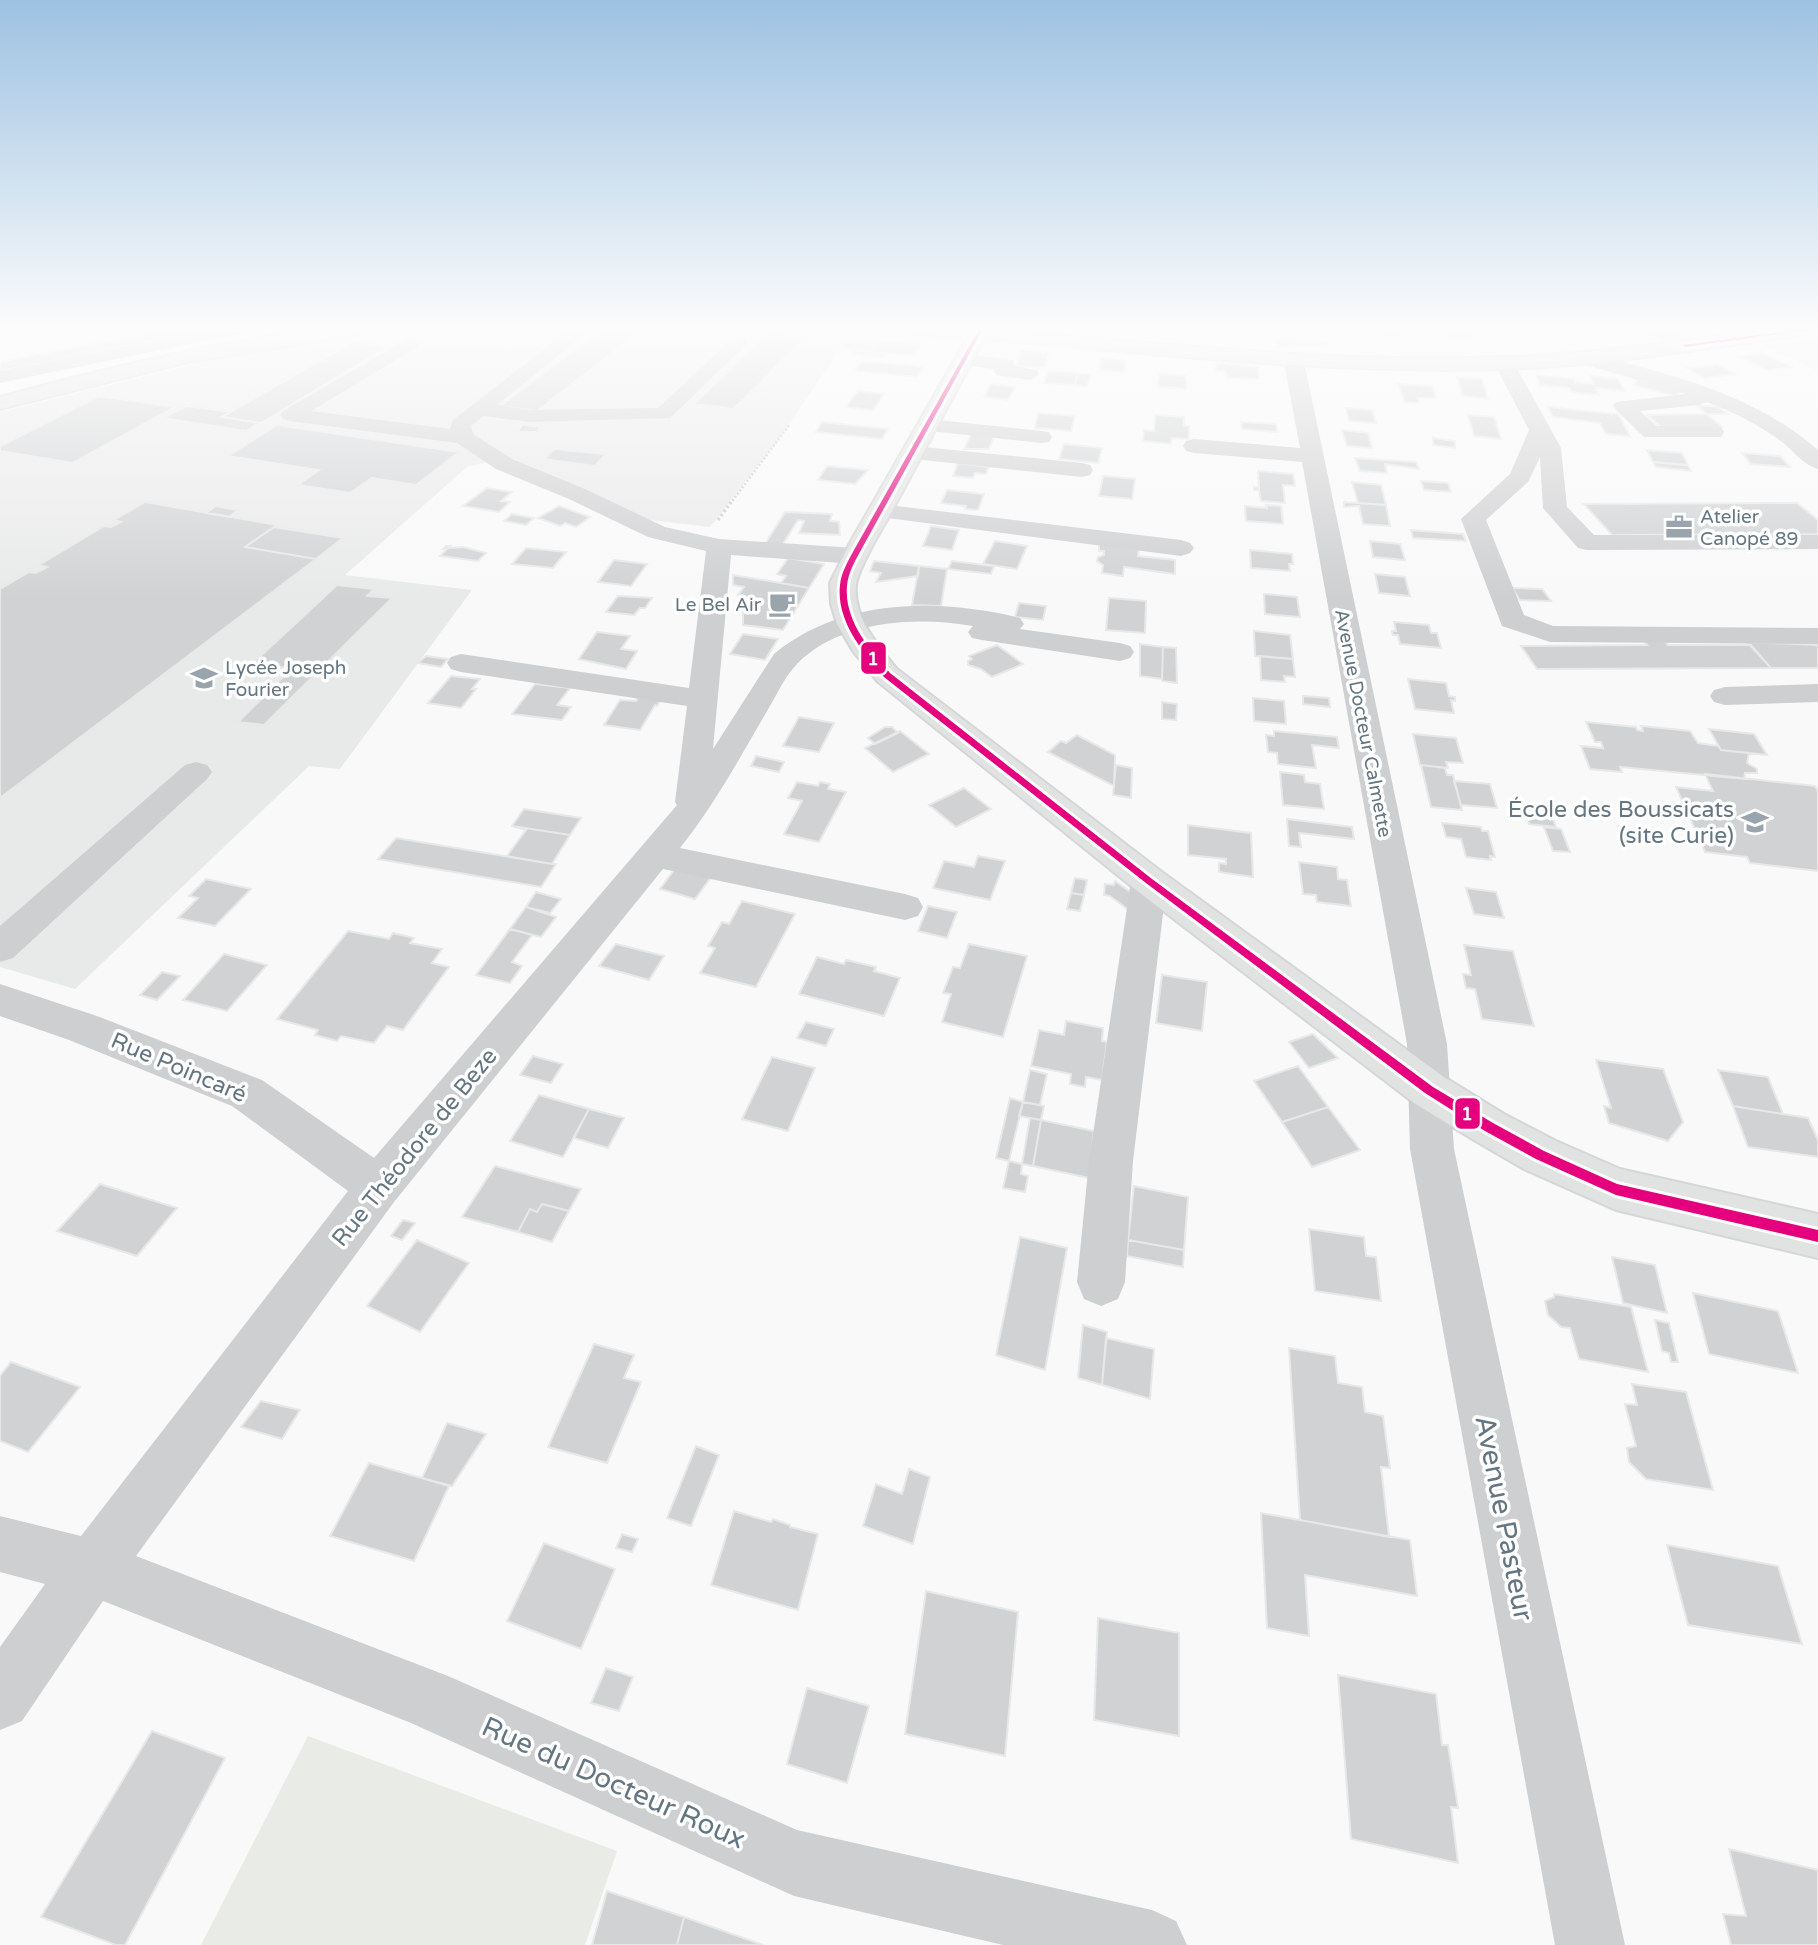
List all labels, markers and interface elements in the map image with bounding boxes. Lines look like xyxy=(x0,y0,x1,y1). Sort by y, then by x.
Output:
place label: Atelier Canopé 89 xyxy=(1700,506,1799,550)
office icon: Atelier Canopé 89 xyxy=(1664,512,1694,542)
cafe icon: Le Bel Air xyxy=(767,589,797,619)
place label: Le Bel Air xyxy=(675,594,762,616)
street label: Avenue Docteur Calmette xyxy=(1330,607,1396,839)
line badge: 1 xyxy=(860,641,887,675)
text: 1 xyxy=(867,648,879,670)
place label: Lycée Joseph Fourier xyxy=(225,657,346,701)
school or university icon: Lycée Joseph Fourier xyxy=(189,663,219,693)
place label: École des Boussicats (site Curie) xyxy=(1508,796,1734,850)
school or university icon: École des Boussicats (site Curie) xyxy=(1740,807,1770,837)
street label: Rue Poincaré xyxy=(106,1027,251,1109)
street label: Rue Théodore de Beze xyxy=(326,1043,503,1252)
line badge: 1 xyxy=(1454,1097,1481,1130)
text: 1 xyxy=(1461,1103,1473,1125)
street label: Avenue Pasteur xyxy=(1467,1412,1541,1624)
street label: Rue du Docteur Roux xyxy=(477,1709,751,1856)

